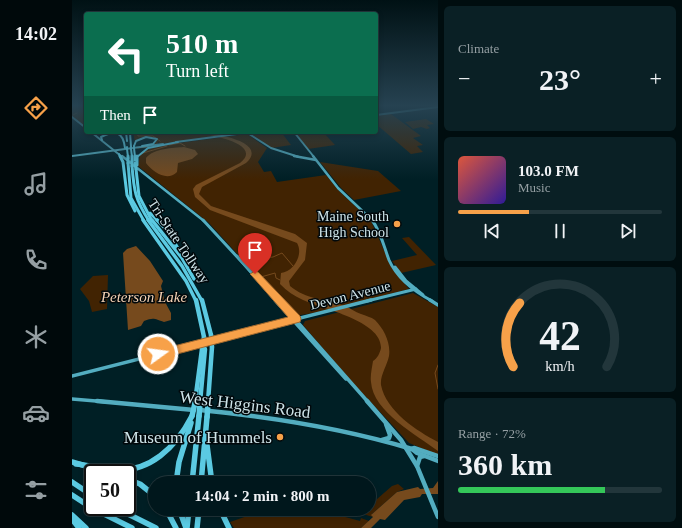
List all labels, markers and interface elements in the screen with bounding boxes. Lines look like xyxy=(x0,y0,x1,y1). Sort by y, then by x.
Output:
text: 14:02 xyxy=(15,24,57,44)
icon: left xyxy=(100,28,152,80)
text: 510 m xyxy=(166,28,238,59)
text: Climate xyxy=(458,41,499,56)
text: Turn left xyxy=(166,61,229,81)
text: 23° xyxy=(539,63,581,96)
text: − xyxy=(458,66,470,91)
text: + xyxy=(650,66,662,91)
icon: directions xyxy=(22,94,50,122)
icon: arrive xyxy=(139,104,161,126)
text: Then xyxy=(100,107,131,123)
text: 103.0 FM xyxy=(518,163,579,179)
icon: music xyxy=(22,170,50,198)
text: Music xyxy=(518,180,551,195)
street label: Tri-State Tollway xyxy=(145,196,212,286)
place label: Maine South High School xyxy=(317,209,389,240)
marker: Maine South High School xyxy=(392,219,402,229)
icon: previous xyxy=(481,220,503,242)
icon: pause xyxy=(549,220,571,242)
icon: next xyxy=(617,220,639,242)
pin xyxy=(238,233,272,274)
icon: arrive xyxy=(244,239,266,261)
icon: phone xyxy=(22,246,50,274)
street label: Devon Avenue xyxy=(308,278,392,313)
water label: Peterson Lake xyxy=(100,289,187,305)
text: 42 xyxy=(539,313,581,359)
icon: climate xyxy=(22,323,50,351)
position arrow xyxy=(137,333,179,375)
text: km/h xyxy=(545,358,575,374)
street label: West Higgins Road xyxy=(178,387,312,422)
icon: car xyxy=(22,399,50,427)
text: Range · 72% xyxy=(458,426,526,441)
place label: Museum of Hummels xyxy=(124,428,272,447)
marker: Museum of Hummels xyxy=(275,432,285,442)
text: 360 km xyxy=(458,448,552,481)
speed limit sign: 50 xyxy=(84,464,136,516)
icon: filters xyxy=(22,476,50,504)
text: 14:04 · 2 min · 800 m xyxy=(195,488,330,504)

